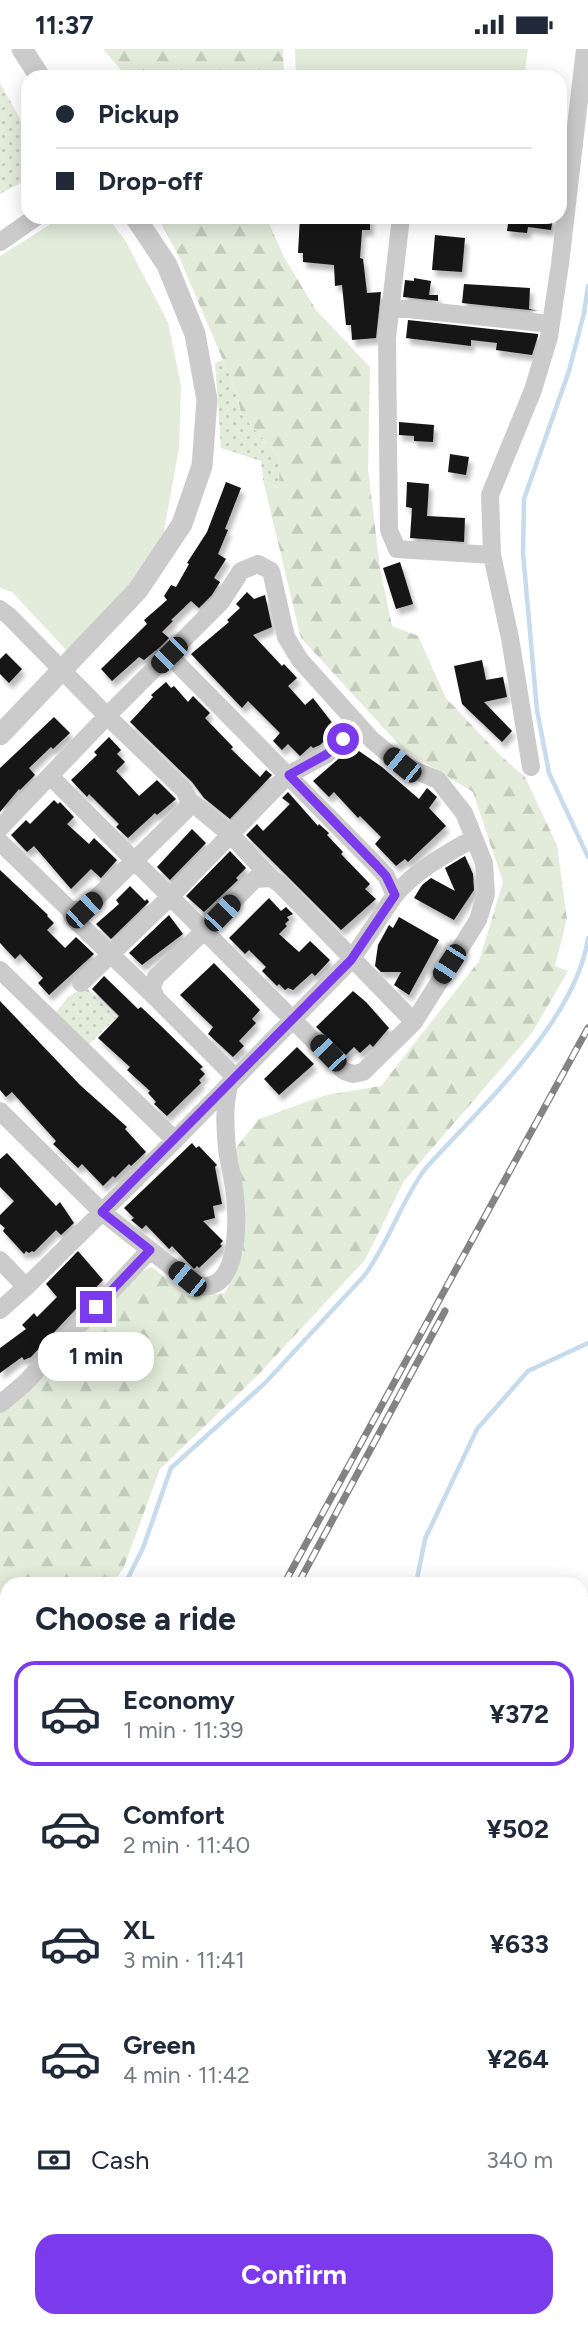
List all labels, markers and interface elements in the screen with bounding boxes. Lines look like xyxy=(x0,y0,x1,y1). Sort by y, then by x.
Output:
text: 11:37 xyxy=(35,9,94,41)
text: Pickup xyxy=(98,98,179,130)
text: Drop-off xyxy=(98,165,203,197)
car xyxy=(147,633,192,677)
route start xyxy=(327,723,359,755)
car xyxy=(380,744,425,786)
car xyxy=(62,888,107,932)
car xyxy=(200,891,245,935)
car xyxy=(429,941,470,987)
car xyxy=(306,1031,351,1075)
car xyxy=(165,1258,210,1300)
route end xyxy=(80,1291,112,1323)
callout: 1 min xyxy=(38,1331,154,1381)
text: 1 min xyxy=(69,1342,123,1370)
text: Choose a ride xyxy=(35,1600,236,1638)
icon: car xyxy=(39,1682,102,1745)
text: Economy xyxy=(123,1684,235,1716)
text: ¥372 xyxy=(490,1698,549,1730)
text: 1 min · 11:39 xyxy=(123,1716,243,1744)
icon: car xyxy=(39,1797,102,1860)
text: Comfort xyxy=(123,1799,225,1831)
text: ¥502 xyxy=(486,1813,549,1845)
text: 2 min · 11:40 xyxy=(123,1831,250,1859)
icon: car xyxy=(39,1912,102,1975)
text: XL xyxy=(123,1914,155,1946)
text: ¥633 xyxy=(490,1928,549,1960)
text: 3 min · 11:41 xyxy=(123,1946,245,1974)
icon: car xyxy=(39,2027,102,2090)
text: Green xyxy=(123,2029,196,2061)
text: ¥264 xyxy=(487,2043,549,2075)
text: 4 min · 11:42 xyxy=(123,2061,250,2089)
icon: cash xyxy=(35,2141,73,2179)
text: Cash xyxy=(91,2144,150,2176)
text: 340 m xyxy=(486,2146,553,2174)
button: Confirm xyxy=(35,2234,553,2314)

